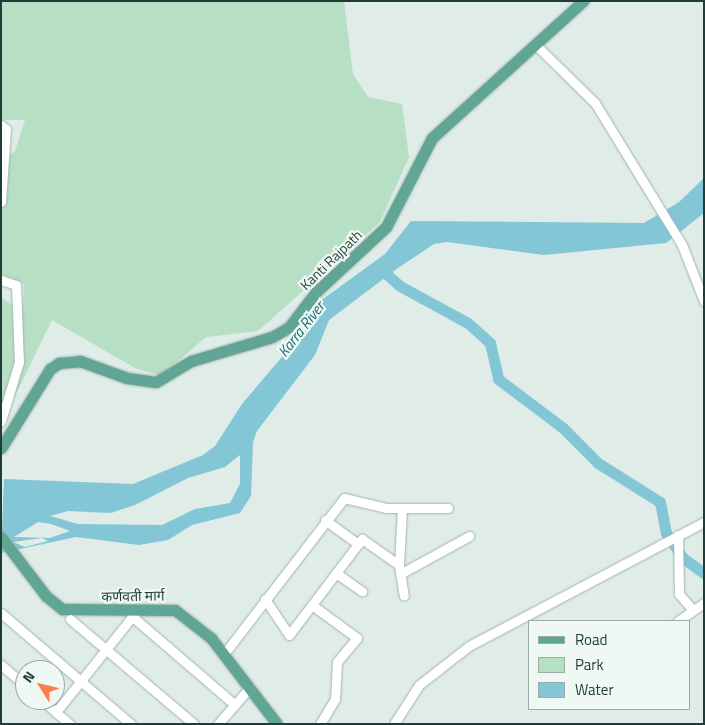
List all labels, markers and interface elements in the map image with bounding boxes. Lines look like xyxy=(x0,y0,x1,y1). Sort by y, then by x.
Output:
street label: Kanti Rajpath xyxy=(297,227,365,293)
water label: Karra River xyxy=(274,298,328,360)
street label: कर्णवती मार्ग xyxy=(101,587,165,605)
legend xyxy=(528,620,690,710)
text: Road xyxy=(575,628,607,651)
text: Park xyxy=(575,653,604,676)
north arrow xyxy=(15,660,65,710)
text: N xyxy=(17,666,40,687)
text: Water xyxy=(575,678,614,701)

